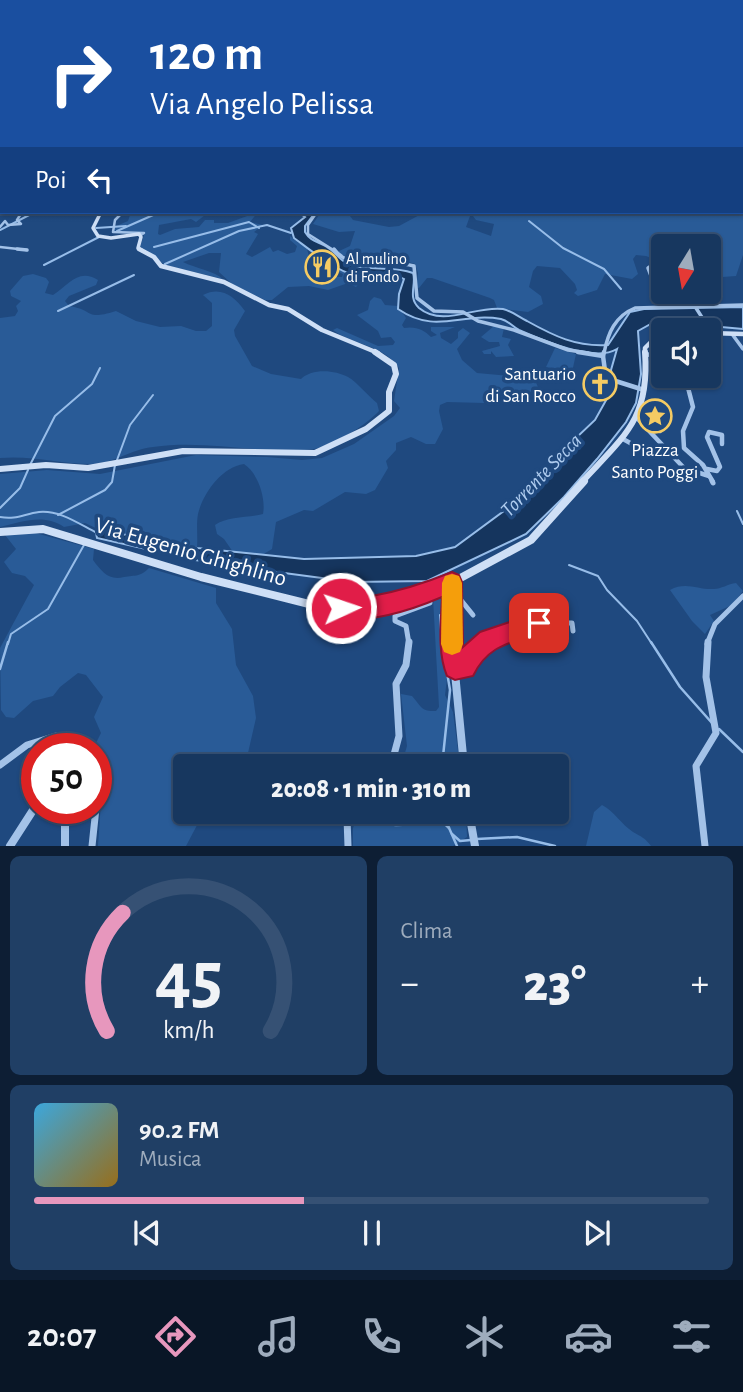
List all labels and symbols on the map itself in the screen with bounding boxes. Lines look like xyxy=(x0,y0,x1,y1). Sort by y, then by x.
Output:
north arrow xyxy=(651,234,721,304)
restaurant icon: Al mulino di Fondo xyxy=(303,248,341,286)
place label: Al mulino di Fondo xyxy=(346,251,407,285)
place label: Santuario di San Rocco xyxy=(485,365,576,406)
church icon: Santuario di San Rocco xyxy=(581,365,619,403)
place icon: Piazza Santo Poggi xyxy=(636,397,674,435)
water label: Torrente Secca xyxy=(497,430,586,521)
place label: Piazza Santo Poggi xyxy=(612,441,698,482)
street label: Via Eugenio Ghighlino xyxy=(92,514,289,591)
position arrow xyxy=(304,571,378,645)
pin xyxy=(509,593,569,653)
speed limit sign: 50 xyxy=(21,733,112,824)

